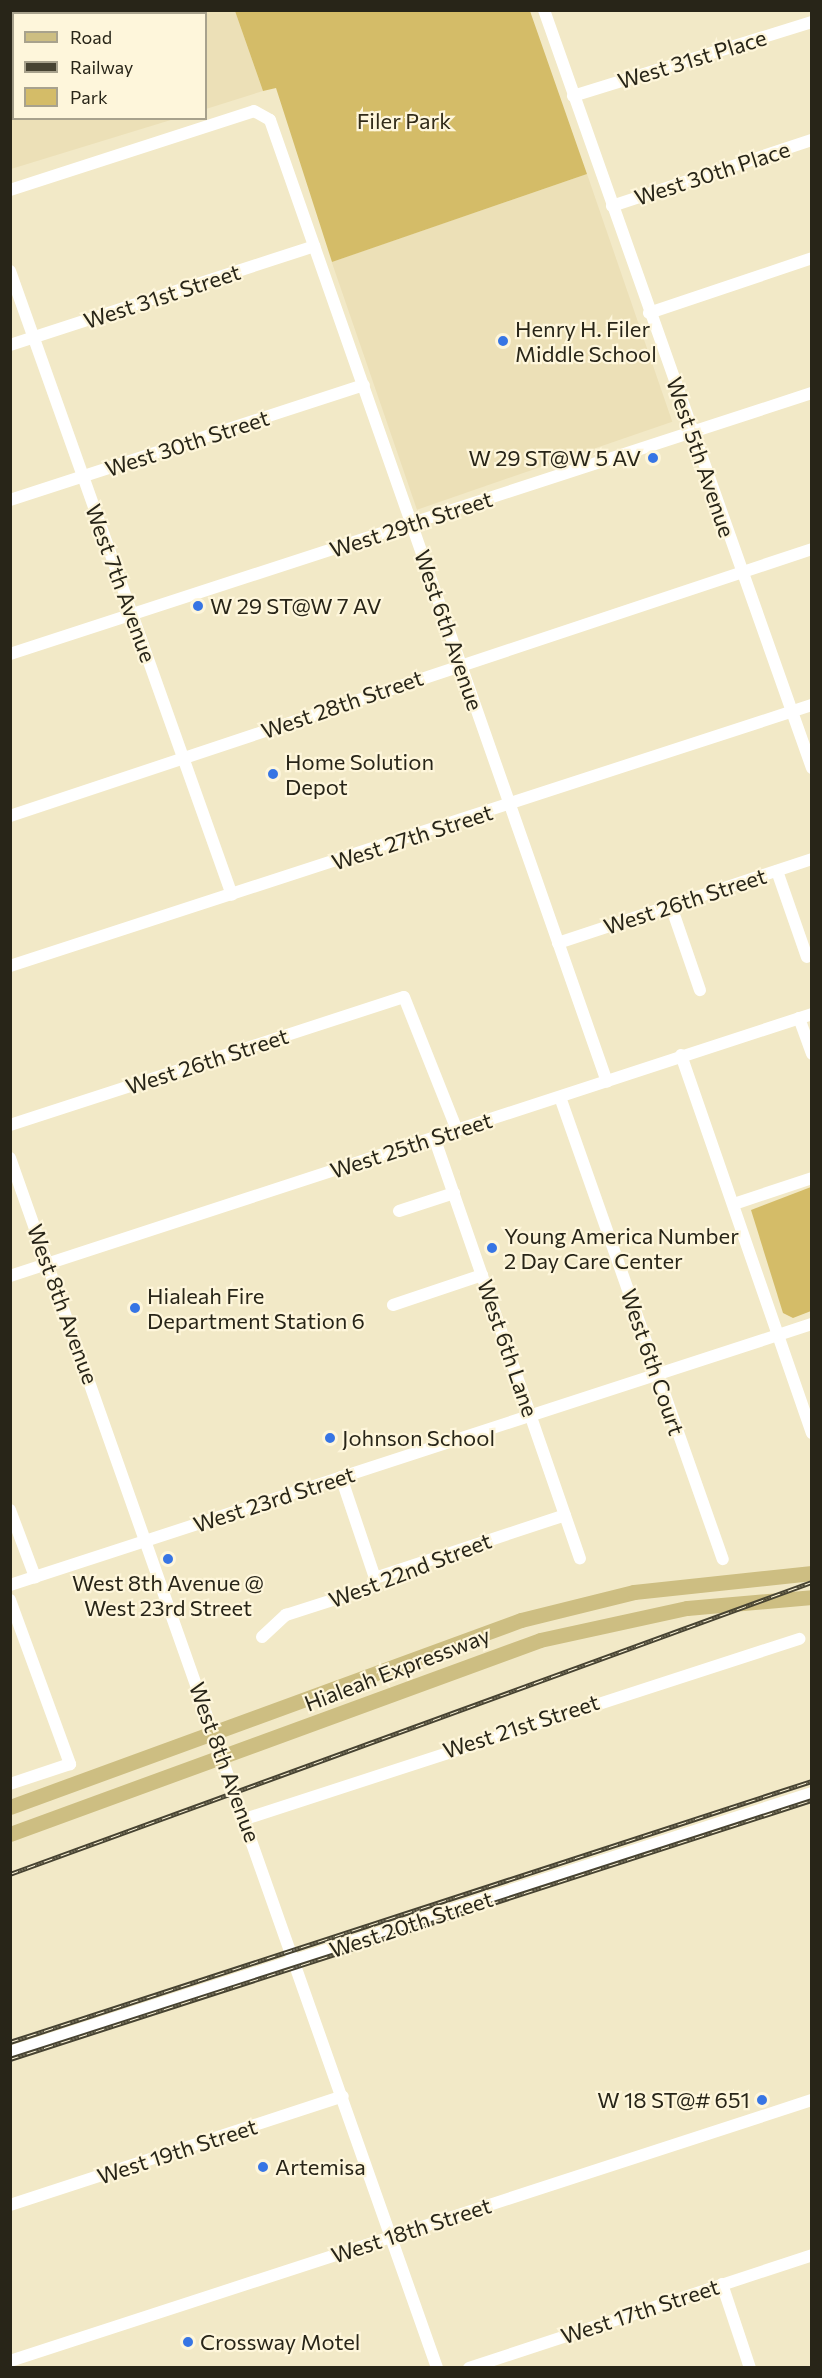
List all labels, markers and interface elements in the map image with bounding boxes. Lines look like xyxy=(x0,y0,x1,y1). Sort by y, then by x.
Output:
legend xyxy=(12,12,207,120)
street label: West 31st Place xyxy=(614,24,770,94)
text: Road xyxy=(70,26,112,48)
text: Railway xyxy=(70,56,133,78)
text: Park xyxy=(70,86,108,108)
park label: Filer Park xyxy=(357,108,451,134)
street label: West 30th Place xyxy=(631,135,793,211)
street label: West 31st Street xyxy=(80,258,244,334)
place label: Henry H. Filer Middle School xyxy=(515,315,657,366)
marker: Henry H. Filer Middle School xyxy=(496,334,510,348)
street label: West 5th Avenue xyxy=(661,374,741,540)
street label: West 30th Street xyxy=(102,404,272,482)
place label: W 29 ST@W 5 AV xyxy=(468,445,641,471)
marker: W 29 ST@W 5 AV xyxy=(646,451,660,465)
street label: West 29th Street xyxy=(326,485,496,563)
street label: West 7th Avenue xyxy=(80,500,162,666)
street label: West 6th Avenue xyxy=(409,546,489,714)
place label: W 29 ST@W 7 AV xyxy=(210,593,381,619)
marker: W 29 ST@W 7 AV xyxy=(191,599,205,613)
street label: West 28th Street xyxy=(258,664,426,744)
place label: Home Solution Depot xyxy=(285,748,434,800)
marker: Home Solution Depot xyxy=(266,767,280,781)
street label: West 27th Street xyxy=(328,799,496,875)
street label: West 26th Street xyxy=(600,862,770,940)
street label: West 26th Street xyxy=(122,1022,292,1100)
street label: West 25th Street xyxy=(327,1106,495,1184)
street label: West 8th Avenue xyxy=(22,1220,104,1388)
place label: Young America Number 2 Day Care Center xyxy=(504,1222,739,1274)
marker: Young America Number 2 Day Care Center xyxy=(485,1241,499,1255)
street label: West 6th Lane xyxy=(472,1276,544,1420)
place label: Hialeah Fire Department Station 6 xyxy=(147,1282,365,1334)
street label: West 6th Court xyxy=(616,1285,690,1439)
marker: Hialeah Fire Department Station 6 xyxy=(128,1301,142,1315)
place label: Johnson School xyxy=(342,1425,495,1451)
marker: Johnson School xyxy=(323,1431,337,1445)
street label: West 23rd Street xyxy=(190,1460,358,1538)
street label: West 22nd Street xyxy=(325,1527,495,1613)
marker: West 8th Avenue @ West 23rd Street xyxy=(161,1552,175,1566)
place label: West 8th Avenue @ West 23rd Street xyxy=(72,1569,264,1621)
street label: Hialeah Expressway xyxy=(300,1621,494,1717)
street label: West 8th Avenue xyxy=(184,1678,266,1846)
street label: West 21st Street xyxy=(440,1688,602,1764)
street label: West 20th Street xyxy=(326,1885,496,1963)
place label: W 18 ST@# 651 xyxy=(597,2087,750,2113)
marker: W 18 ST@# 651 xyxy=(755,2093,769,2107)
street label: West 19th Street xyxy=(94,2113,260,2189)
place label: Artemisa xyxy=(275,2154,366,2180)
marker: Artemisa xyxy=(256,2160,270,2174)
street label: West 18th Street xyxy=(328,2192,494,2268)
street label: West 17th Street xyxy=(558,2273,722,2349)
place label: Crossway Motel xyxy=(200,2329,360,2355)
marker: Crossway Motel xyxy=(181,2335,195,2349)

